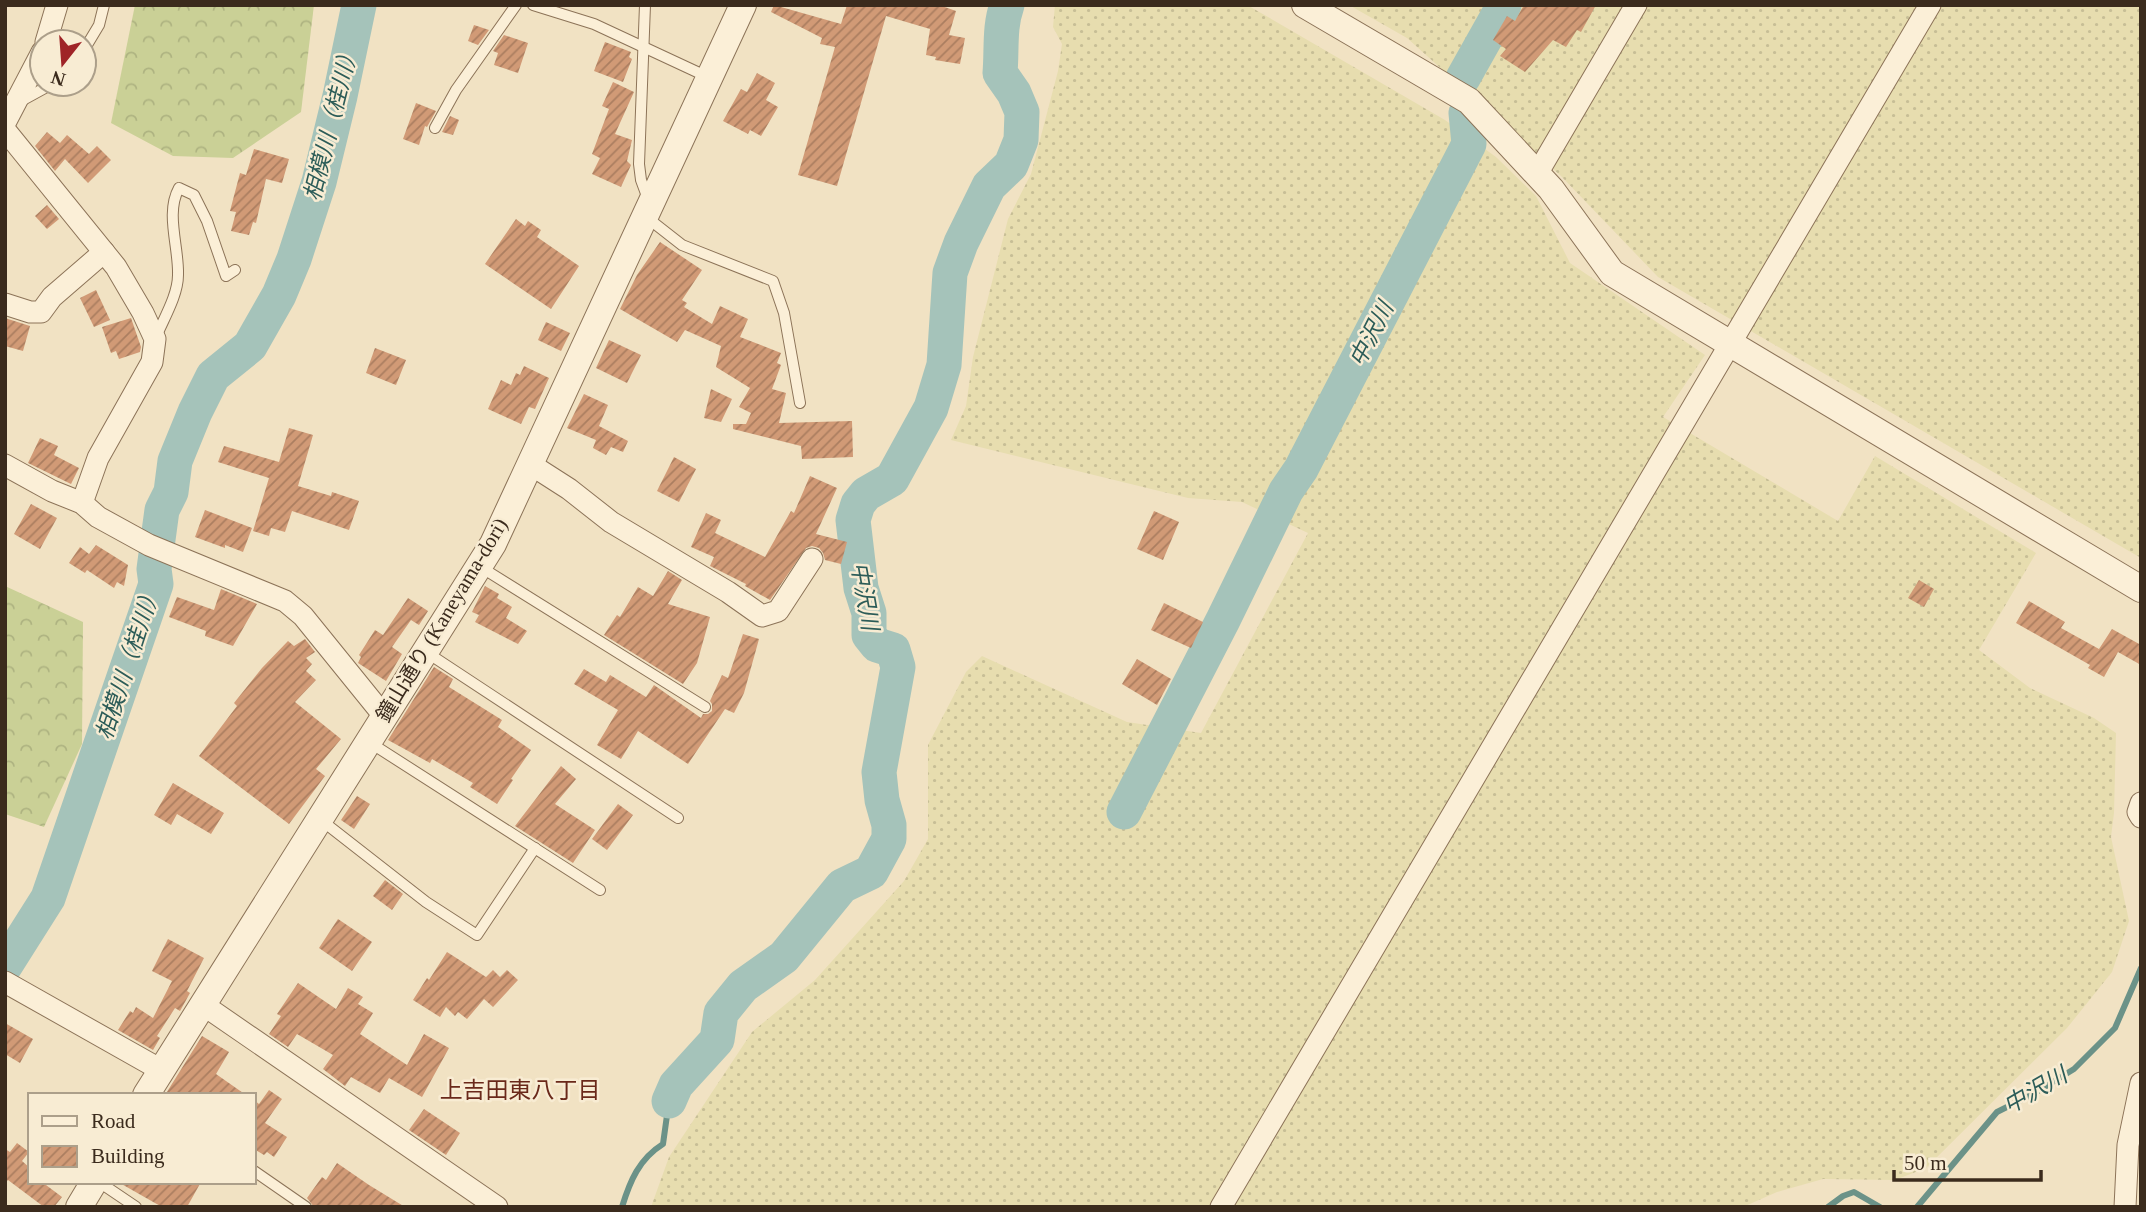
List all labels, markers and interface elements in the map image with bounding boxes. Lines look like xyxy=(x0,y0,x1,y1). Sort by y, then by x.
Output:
north arrow xyxy=(28,28,98,98)
water label: 相模川（桂川） xyxy=(300,41,363,203)
text: N xyxy=(48,67,68,91)
water label: 中沢川 xyxy=(1345,295,1400,371)
street label: 鐘山通り (Kaneyama-dori) xyxy=(371,514,513,726)
water label: 中沢川 xyxy=(846,560,883,635)
water label: 相模川（桂川） xyxy=(92,582,165,743)
water label: 中沢川 xyxy=(1999,1061,2074,1119)
district label: 上吉田東八丁目 xyxy=(440,1078,601,1103)
legend xyxy=(28,1093,256,1184)
text: Road xyxy=(91,1109,136,1133)
scale bar xyxy=(1894,1138,2041,1182)
text: Building xyxy=(91,1144,165,1168)
text: 50 m xyxy=(1904,1151,1947,1175)

